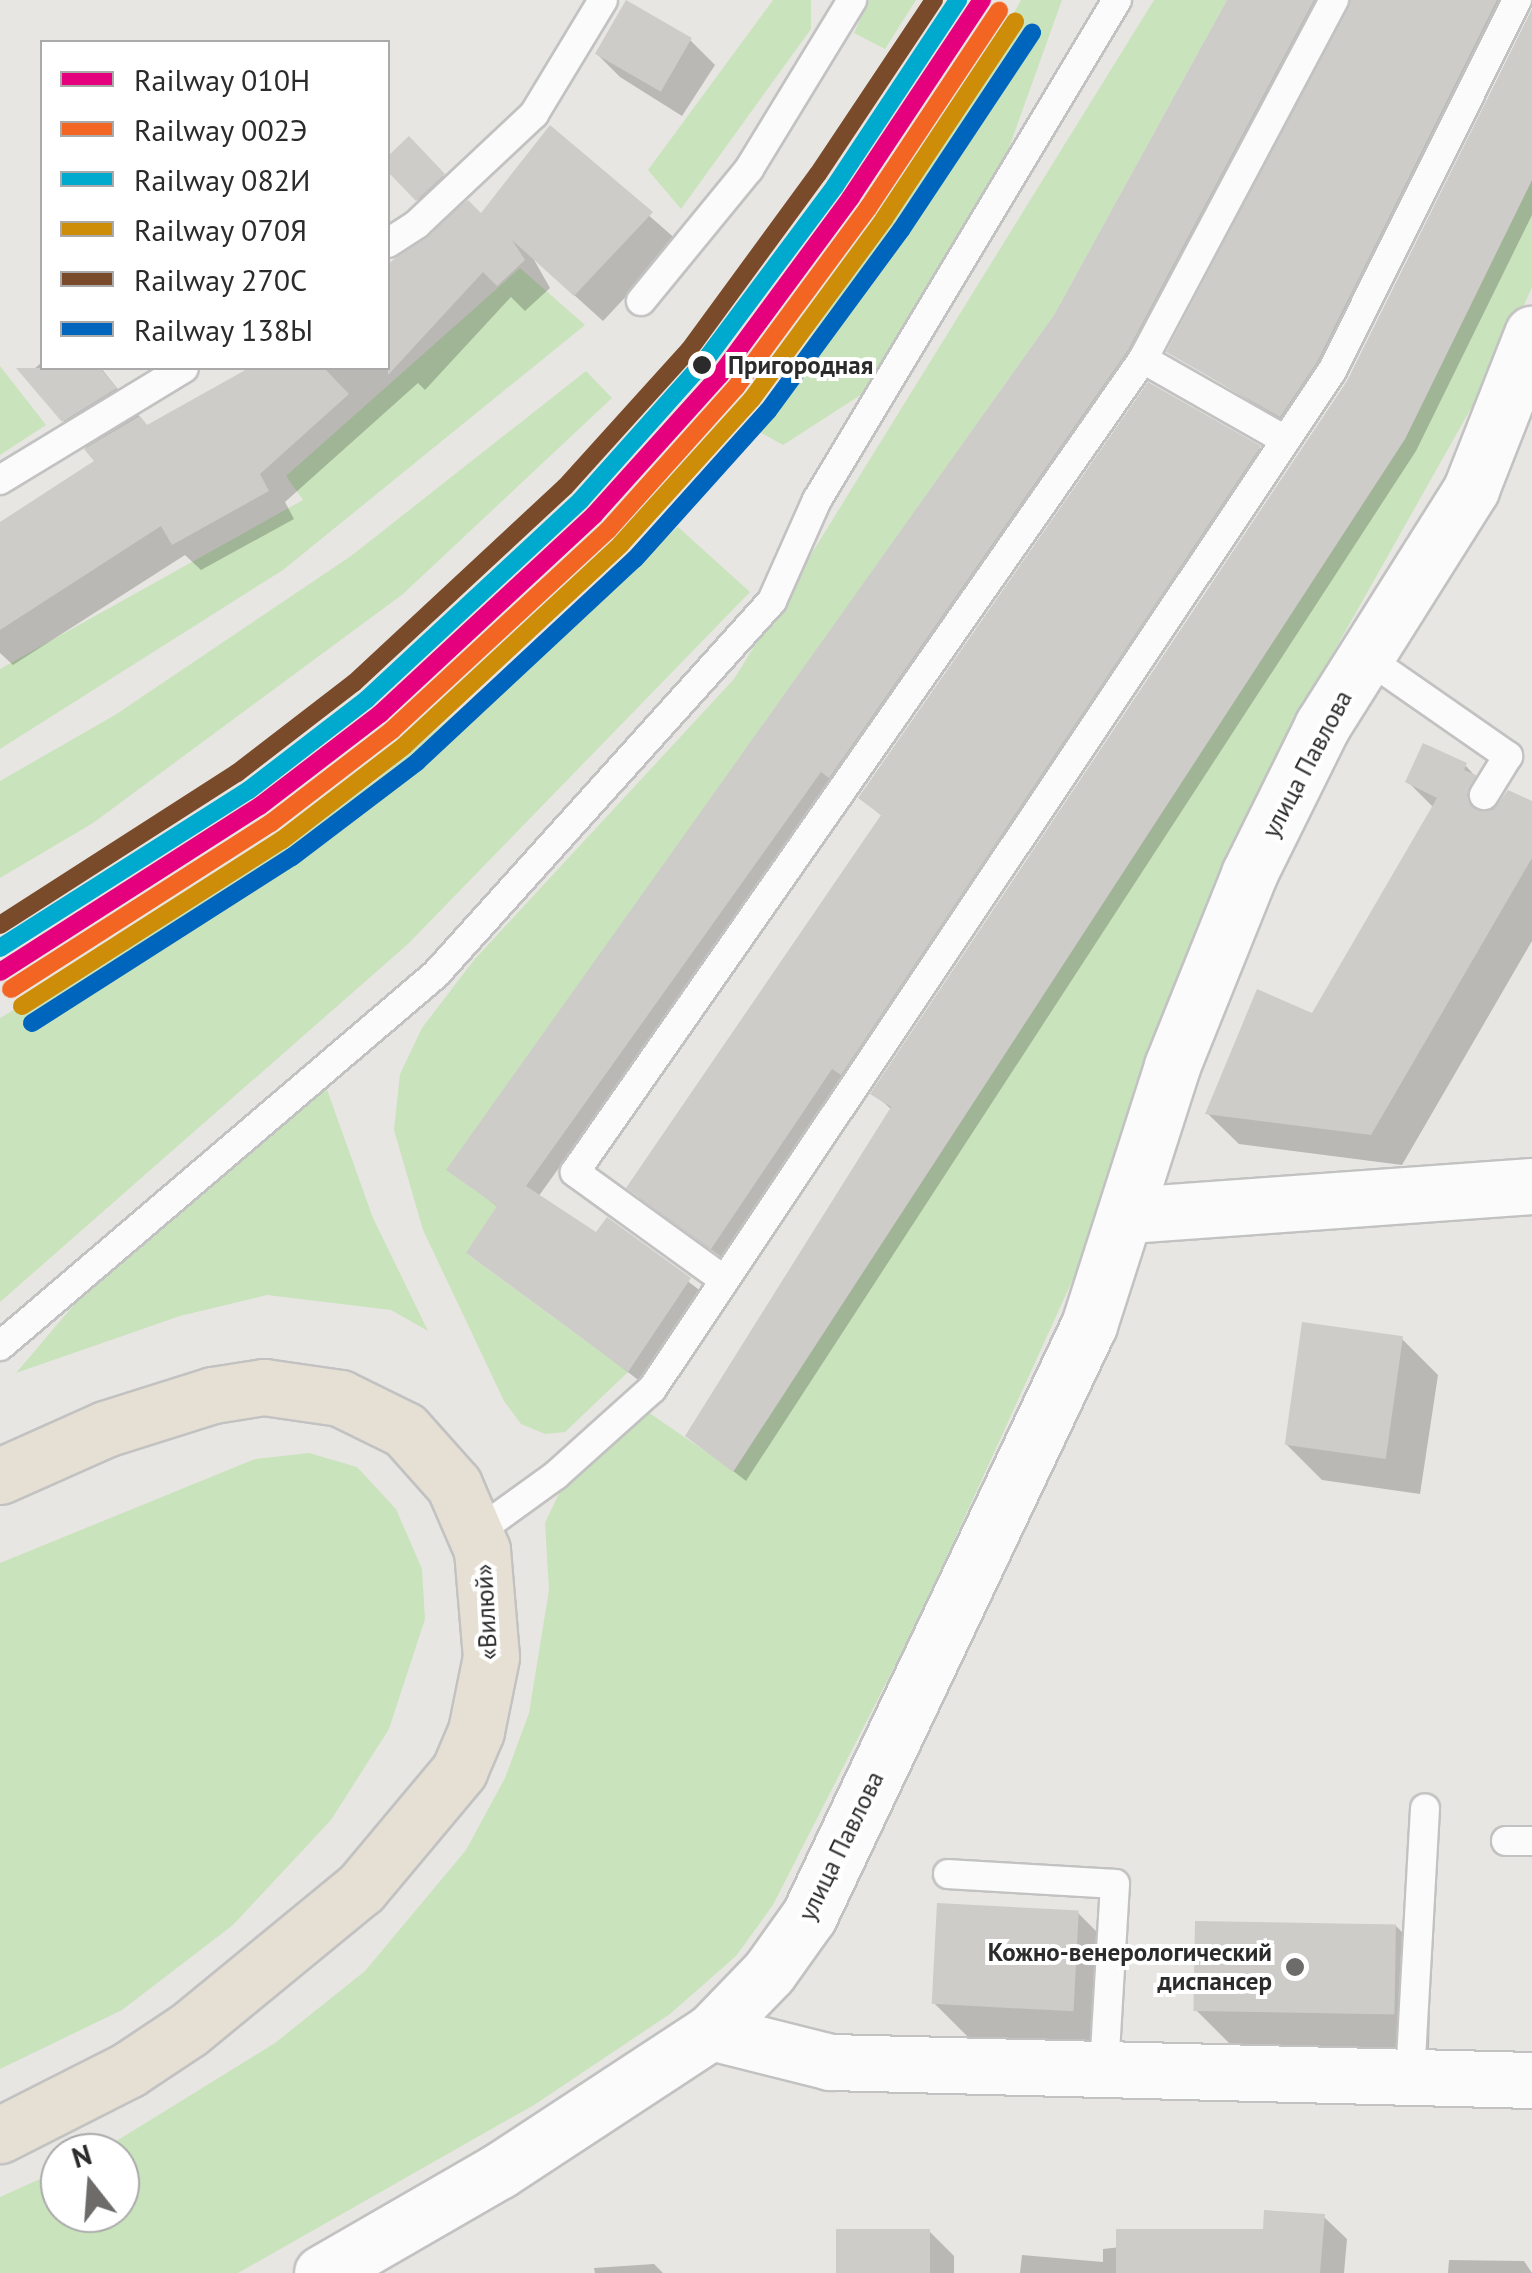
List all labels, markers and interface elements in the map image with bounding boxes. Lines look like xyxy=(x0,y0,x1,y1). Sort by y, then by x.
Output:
legend xyxy=(40,40,390,370)
text: Railway 010Н xyxy=(134,60,310,99)
text: Railway 002Э xyxy=(134,110,307,149)
text: Railway 082И xyxy=(134,160,311,199)
text: Railway 070Я xyxy=(134,210,307,249)
text: Railway 270С xyxy=(134,260,307,299)
text: Railway 138Ы xyxy=(134,310,313,349)
marker: Пригородная xyxy=(685,348,719,382)
place label: Пригородная xyxy=(728,350,873,380)
street label: улица Павлова xyxy=(1256,685,1358,843)
street label: «Вилюй» xyxy=(468,1563,504,1661)
street label: улица Павлова xyxy=(792,1766,890,1926)
place label: Кожно-венерологический диспансер xyxy=(988,1938,1272,1997)
marker: Кожно-венерологический диспансер xyxy=(1282,1954,1308,1980)
north arrow xyxy=(40,2133,140,2233)
text: N xyxy=(67,2135,96,2176)

